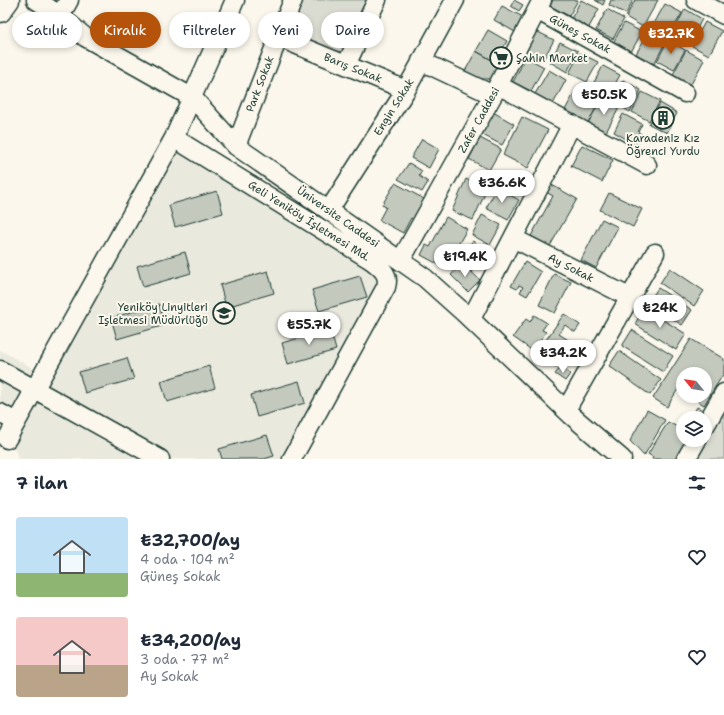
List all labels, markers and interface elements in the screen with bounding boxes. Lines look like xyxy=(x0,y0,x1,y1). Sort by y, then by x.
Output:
street label: Güneş Sokak xyxy=(547,11,613,57)
chip: Satılık xyxy=(12,12,82,48)
chip: Kiralık xyxy=(90,12,161,48)
chip: Filtreler xyxy=(169,12,250,48)
chip: Yeni xyxy=(258,12,313,48)
chip: Daire xyxy=(321,12,384,48)
pin: ₺32.7K xyxy=(638,21,704,55)
text: ₺32.7K xyxy=(648,25,694,42)
supermarket icon: Şahin Market xyxy=(488,45,514,71)
street label: Barış Sokak xyxy=(322,49,384,87)
place label: Şahin Market xyxy=(516,51,588,66)
street label: Park Sokak xyxy=(242,54,278,114)
street label: Engin Sokak xyxy=(370,75,418,139)
pin: ₺50.5K xyxy=(571,82,637,116)
street label: Zafer Caddesi xyxy=(455,84,503,156)
text: ₺50.5K xyxy=(581,86,627,103)
building icon: Karadeniz Kız Öğrenci Yurdu xyxy=(650,105,676,131)
place label: Karadeniz Kız Öğrenci Yurdu xyxy=(626,131,700,159)
pin: ₺36.6K xyxy=(469,170,535,204)
text: ₺36.6K xyxy=(478,174,526,191)
street label: Geli Yeniköy İşletmesi Md. xyxy=(245,177,373,265)
street label: Üniversite Caddesi xyxy=(294,183,382,251)
pin: ₺19.4K xyxy=(432,244,498,278)
text: ₺19.4K xyxy=(443,248,487,265)
street label: Ay Sokak xyxy=(545,250,597,286)
pin: ₺24K xyxy=(636,295,684,329)
text: ₺24K xyxy=(642,299,678,316)
place label: Yeniköy Linyitleri Işletmesi Müdürlüğü xyxy=(98,300,208,328)
school or university icon: Yeniköy Linyitleri Işletmesi Müdürlüğü xyxy=(211,300,237,326)
pin: ₺55.7K xyxy=(276,312,342,346)
text: ₺55.7K xyxy=(287,316,331,333)
pin: ₺34.2K xyxy=(530,340,596,374)
text: ₺34.2K xyxy=(539,344,587,361)
north arrow xyxy=(676,367,712,403)
map controls xyxy=(676,367,712,447)
button: layers xyxy=(676,411,712,447)
text: 7 ilan xyxy=(16,472,68,494)
icon: filters xyxy=(686,472,708,494)
text: ₺32,700/ay xyxy=(140,529,240,551)
icon: home xyxy=(48,533,96,581)
icon: heart xyxy=(686,546,708,568)
text: 4 oda · 104 m² xyxy=(140,551,235,568)
text: Güneş Sokak xyxy=(140,568,221,585)
text: ₺34,200/ay xyxy=(140,629,241,651)
icon: home xyxy=(48,633,96,681)
icon: heart xyxy=(686,646,708,668)
text: 3 oda · 77 m² xyxy=(140,651,229,668)
text: Ay Sokak xyxy=(140,668,199,685)

